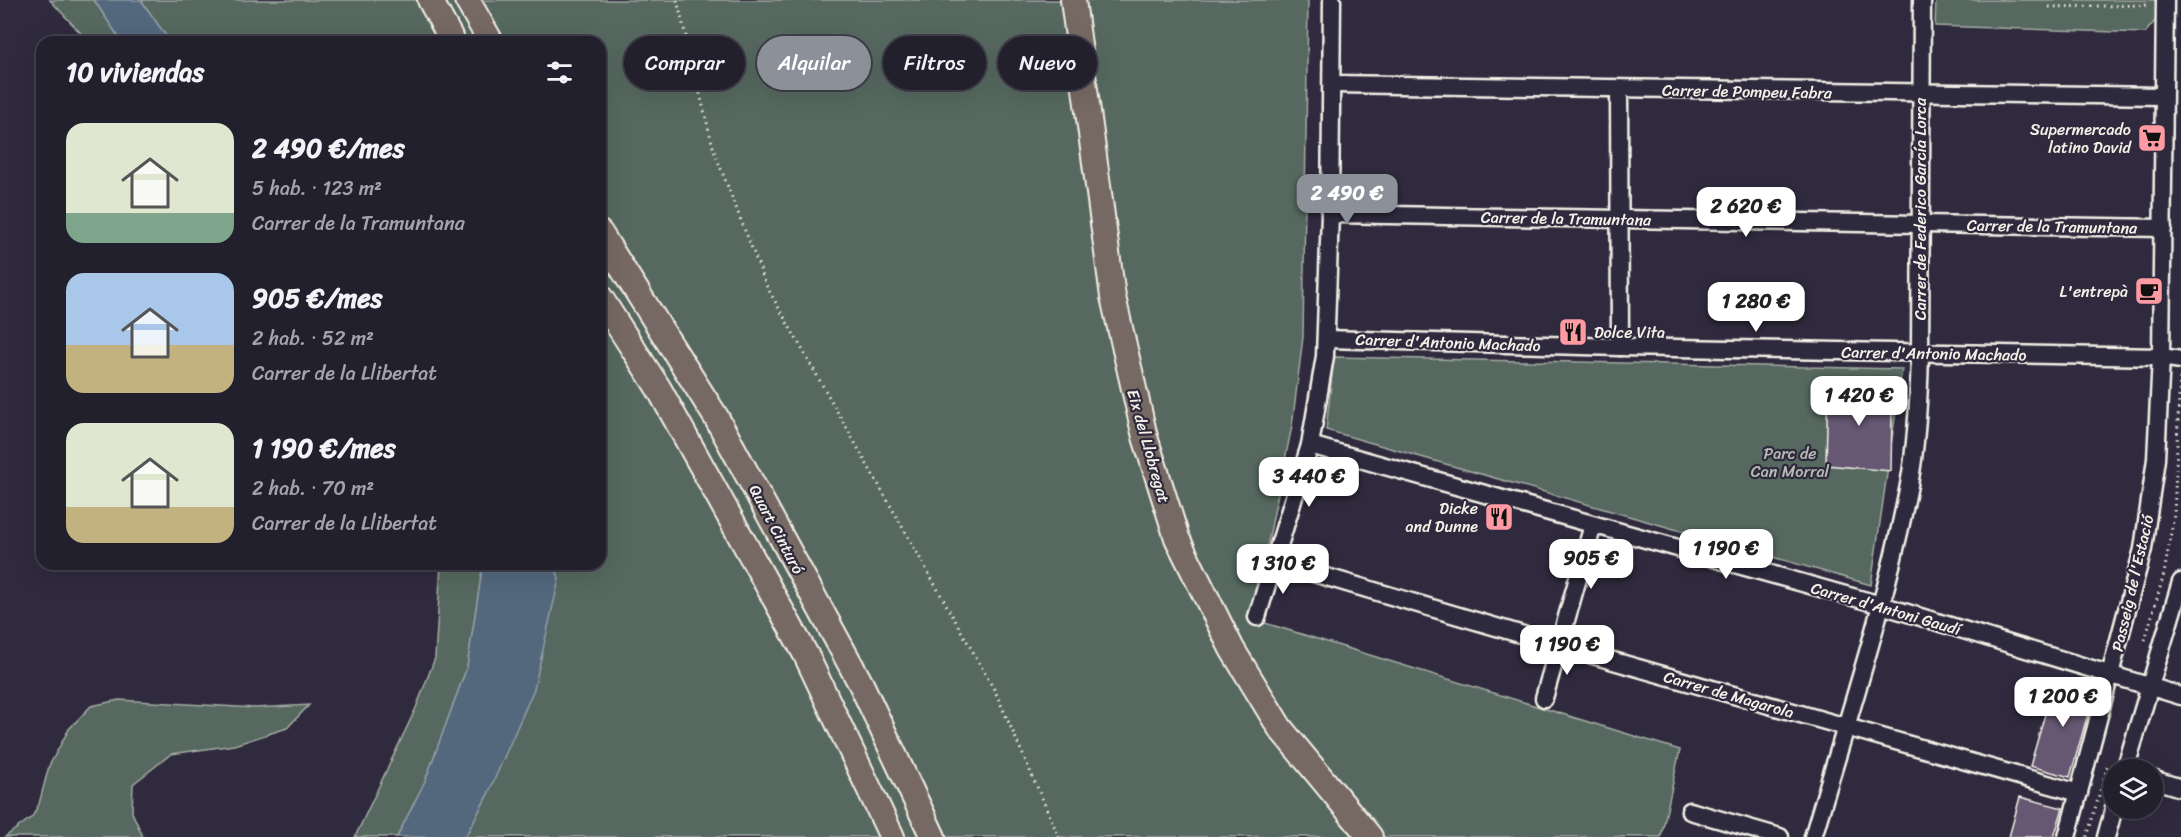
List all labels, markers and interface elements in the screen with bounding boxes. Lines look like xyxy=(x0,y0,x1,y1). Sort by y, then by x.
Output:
chip: Comprar xyxy=(624,36,745,90)
chip: Alquilar xyxy=(757,36,871,90)
chip: Filtros xyxy=(883,36,986,90)
chip: Nuevo xyxy=(998,36,1097,90)
text: 10 viviendas xyxy=(66,49,204,95)
icon: filters xyxy=(543,56,576,89)
street label: Carrer de Pompeu Fabra xyxy=(1662,76,1833,107)
street label: Carrer de Federico García Lorca xyxy=(1906,97,1935,320)
place label: Supermercado latino David xyxy=(2030,115,2133,162)
supermarket icon: Supermercado latino David xyxy=(2136,122,2168,154)
text: 2 490 €/mes xyxy=(252,125,405,171)
icon: home xyxy=(114,147,186,219)
text: 5 hab. · 123 m² xyxy=(252,171,382,206)
pin: 2 490 € xyxy=(1292,174,1402,225)
text: 2 490 € xyxy=(1311,176,1383,211)
pin: 2 620 € xyxy=(1691,187,1801,238)
text: 2 620 € xyxy=(1711,189,1781,224)
street label: Carrer de la Tramuntana xyxy=(1481,203,1652,235)
text: Carrer de la Tramuntana xyxy=(252,206,465,241)
street label: Carrer de la Tramuntana xyxy=(1967,211,2138,243)
text: 905 €/mes xyxy=(252,275,383,321)
cafe icon: L'entrepà xyxy=(2133,275,2165,307)
place label: L'entrepà xyxy=(2060,277,2128,306)
pin: 1 280 € xyxy=(1701,282,1811,333)
text: 1 280 € xyxy=(1722,284,1790,319)
icon: home xyxy=(114,297,186,369)
restaurant icon: Dolce Vita xyxy=(1557,316,1589,348)
place label: Dolce Vita xyxy=(1594,318,1665,347)
text: 2 hab. · 52 m² xyxy=(252,321,374,356)
street label: Carrer d'Antonio Machado xyxy=(1355,325,1541,360)
street label: Carrer d'Antonio Machado xyxy=(1841,337,2027,370)
text: Carrer de la Llibertat xyxy=(252,356,437,391)
pin: 1 420 € xyxy=(1804,376,1914,427)
text: 1 420 € xyxy=(1825,378,1893,413)
street label: Eix del Llobregat xyxy=(1118,386,1179,507)
text: 1 190 €/mes xyxy=(252,425,396,471)
park label: Parc de Can Morral xyxy=(1751,439,1830,486)
icon: home xyxy=(114,447,186,519)
pin: 3 440 € xyxy=(1254,457,1364,508)
text: 3 440 € xyxy=(1273,459,1345,494)
text: 2 hab. · 70 m² xyxy=(252,471,374,506)
street label: Quart Cinturó xyxy=(741,479,813,580)
place label: Dicke and Dunne xyxy=(1406,494,1478,541)
restaurant icon: Dicke and Dunne xyxy=(1483,501,1515,533)
text: Carrer de la Llibertat xyxy=(252,506,437,541)
street label: Passeig de l'Estació xyxy=(2103,511,2163,654)
pin: 1 190 € xyxy=(1671,529,1781,580)
text: 1 190 € xyxy=(1693,531,1759,566)
pin: 905 € xyxy=(1549,539,1633,590)
text: 905 € xyxy=(1563,541,1619,576)
pin: 1 310 € xyxy=(1228,544,1338,595)
text: 1 310 € xyxy=(1251,546,1315,581)
street label: Carrer d'Antoni Gaudí xyxy=(1807,573,1967,644)
pin: 1 190 € xyxy=(1512,625,1622,676)
text: 1 190 € xyxy=(1534,627,1600,662)
street label: Carrer de Magarola xyxy=(1660,662,1798,727)
pin: 1 200 € xyxy=(2008,677,2118,728)
text: 1 200 € xyxy=(2028,679,2098,714)
map controls xyxy=(2103,759,2163,819)
button: layers xyxy=(2103,759,2163,819)

